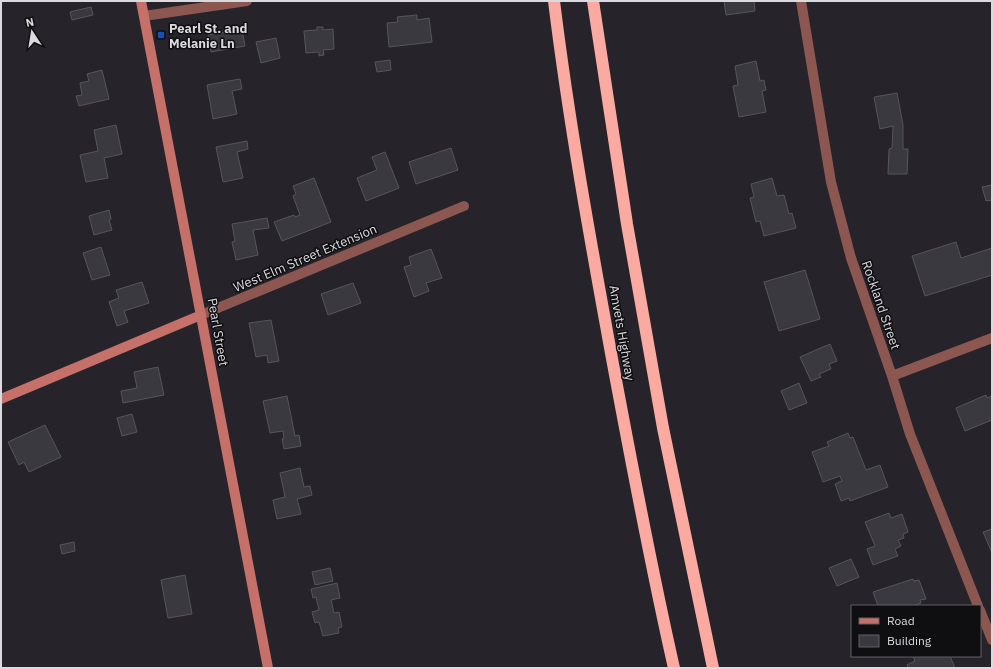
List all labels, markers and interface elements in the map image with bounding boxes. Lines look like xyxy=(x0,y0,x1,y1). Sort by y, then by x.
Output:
north arrow xyxy=(12,12,52,52)
text: N xyxy=(25,15,35,30)
place label: Pearl St. and Melanie Ln xyxy=(169,20,247,52)
marker: Pearl St. and Melanie Ln xyxy=(156,30,166,40)
street label: West Elm Street Extension xyxy=(231,220,379,296)
street label: Rockland Street xyxy=(858,258,904,352)
street label: Amvets Highway xyxy=(605,284,639,383)
street label: Pearl Street xyxy=(204,297,232,367)
legend xyxy=(851,605,981,657)
text: Road xyxy=(887,613,915,628)
text: Building xyxy=(887,633,932,648)

